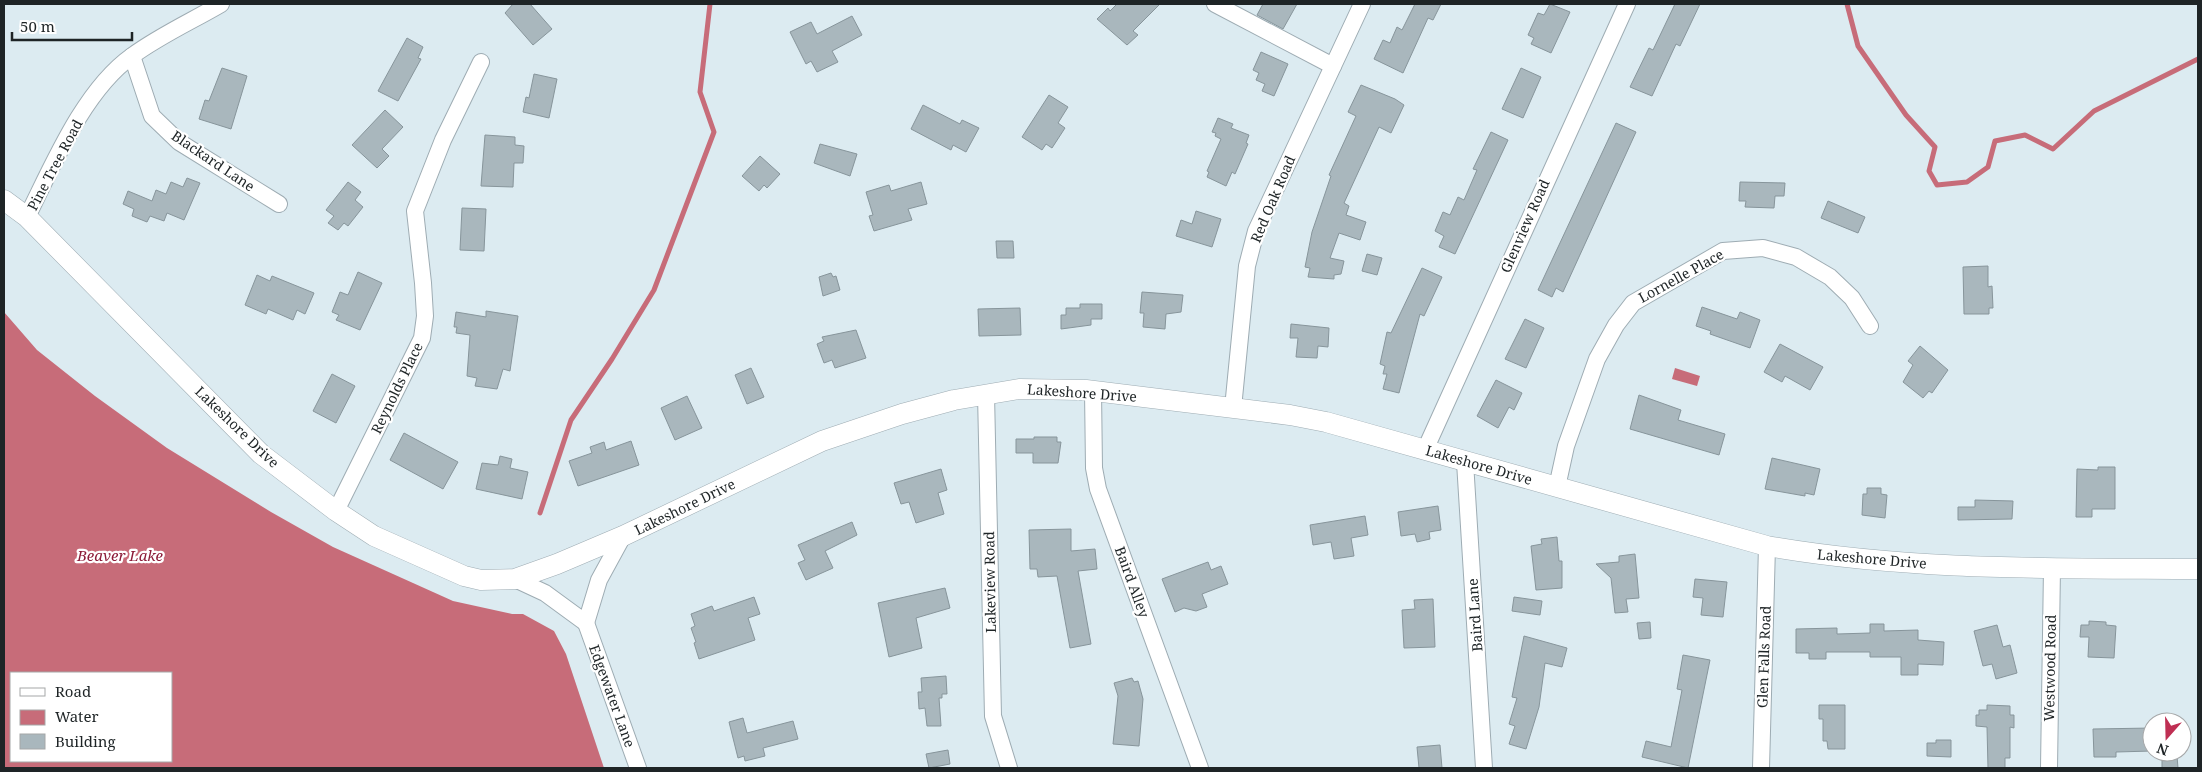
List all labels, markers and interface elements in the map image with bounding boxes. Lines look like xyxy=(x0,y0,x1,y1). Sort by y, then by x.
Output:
scale bar xyxy=(12,10,132,42)
text: 50 m xyxy=(20,16,55,36)
street label: Pine Tree Road xyxy=(23,116,87,214)
street label: Blackard Lane xyxy=(168,126,259,195)
street label: Red Oak Road xyxy=(1246,152,1300,245)
street label: Glenview Road xyxy=(1495,176,1554,276)
street label: Lornelle Place xyxy=(1635,244,1727,307)
street label: Reynolds Place xyxy=(366,339,427,437)
street label: Lakeshore Drive xyxy=(1027,379,1137,406)
street label: Lakeshore Drive xyxy=(191,382,283,472)
street label: Lakeshore Drive xyxy=(1424,440,1535,489)
street label: Lakeshore Drive xyxy=(631,474,738,539)
street label: Lakeview Road xyxy=(979,531,1000,633)
street label: Baird Alley xyxy=(1111,544,1154,620)
street label: Lakeshore Drive xyxy=(1816,544,1928,573)
water label: Beaver Lake xyxy=(76,545,164,565)
street label: Baird Lane xyxy=(1462,578,1487,652)
street label: Glen Falls Road xyxy=(1752,605,1775,709)
street label: Westwood Road xyxy=(2039,614,2060,722)
street label: Edgewater Lane xyxy=(585,642,640,750)
legend xyxy=(10,672,172,762)
text: Road xyxy=(55,681,91,701)
text: Water xyxy=(55,706,98,726)
north arrow xyxy=(2142,712,2192,762)
text: Building xyxy=(55,731,116,751)
text: N xyxy=(2154,739,2171,761)

